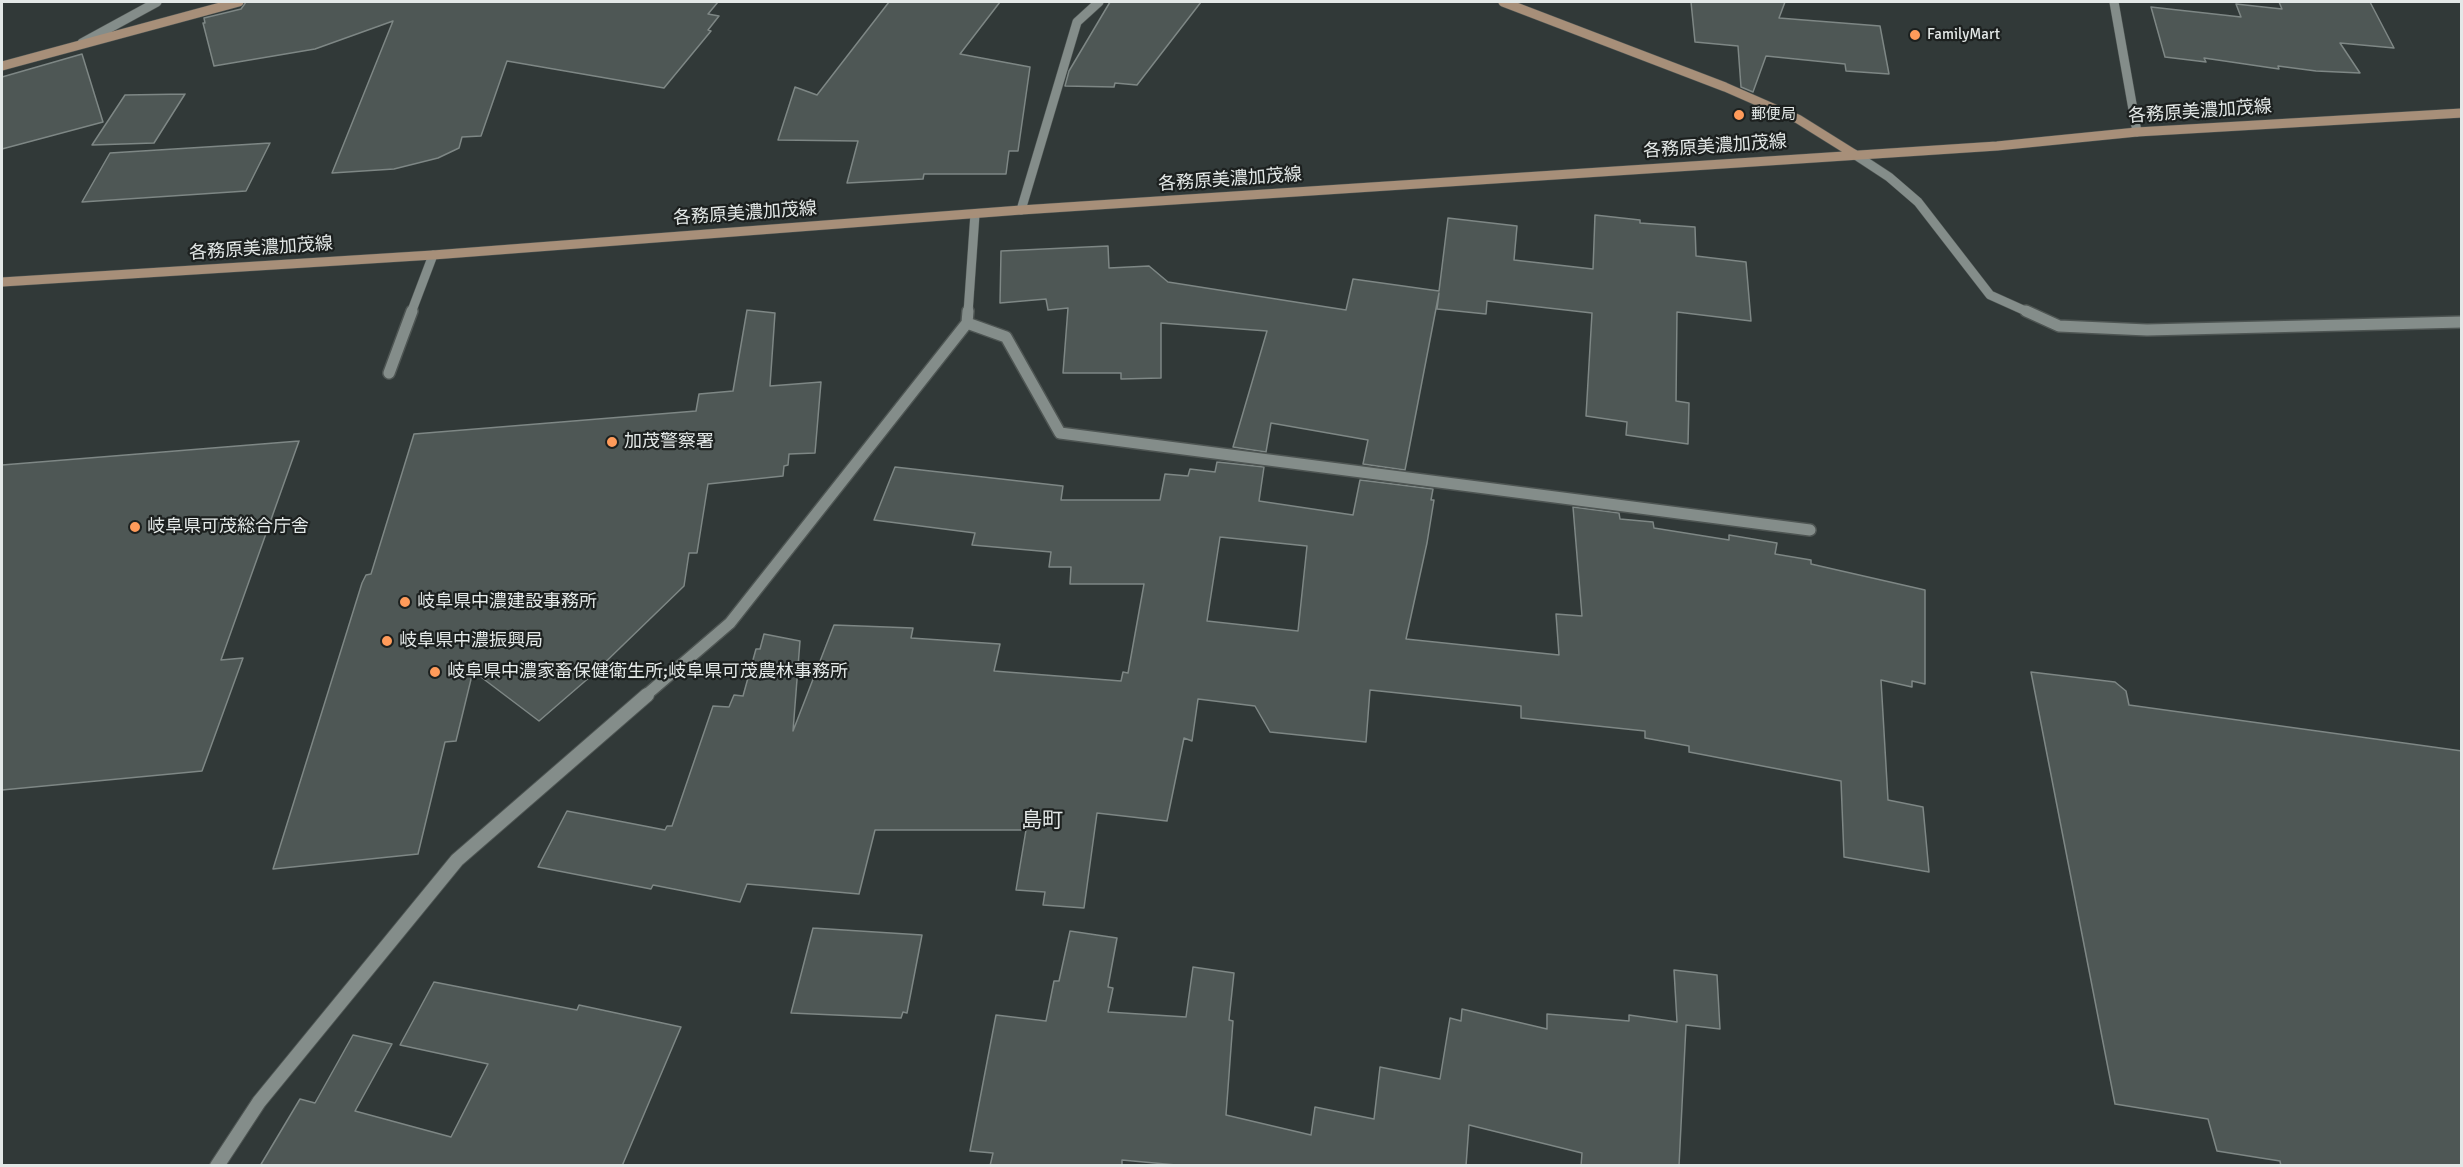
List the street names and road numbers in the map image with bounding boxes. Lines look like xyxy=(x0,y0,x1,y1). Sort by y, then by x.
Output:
street label: 各務原美濃加茂線 xyxy=(2127,96,2273,128)
street label: 各務原美濃加茂線 xyxy=(1642,131,1788,163)
street label: 各務原美濃加茂線 xyxy=(1157,164,1303,196)
street label: 各務原美濃加茂線 xyxy=(672,198,818,230)
street label: 各務原美濃加茂線 xyxy=(188,233,334,265)

